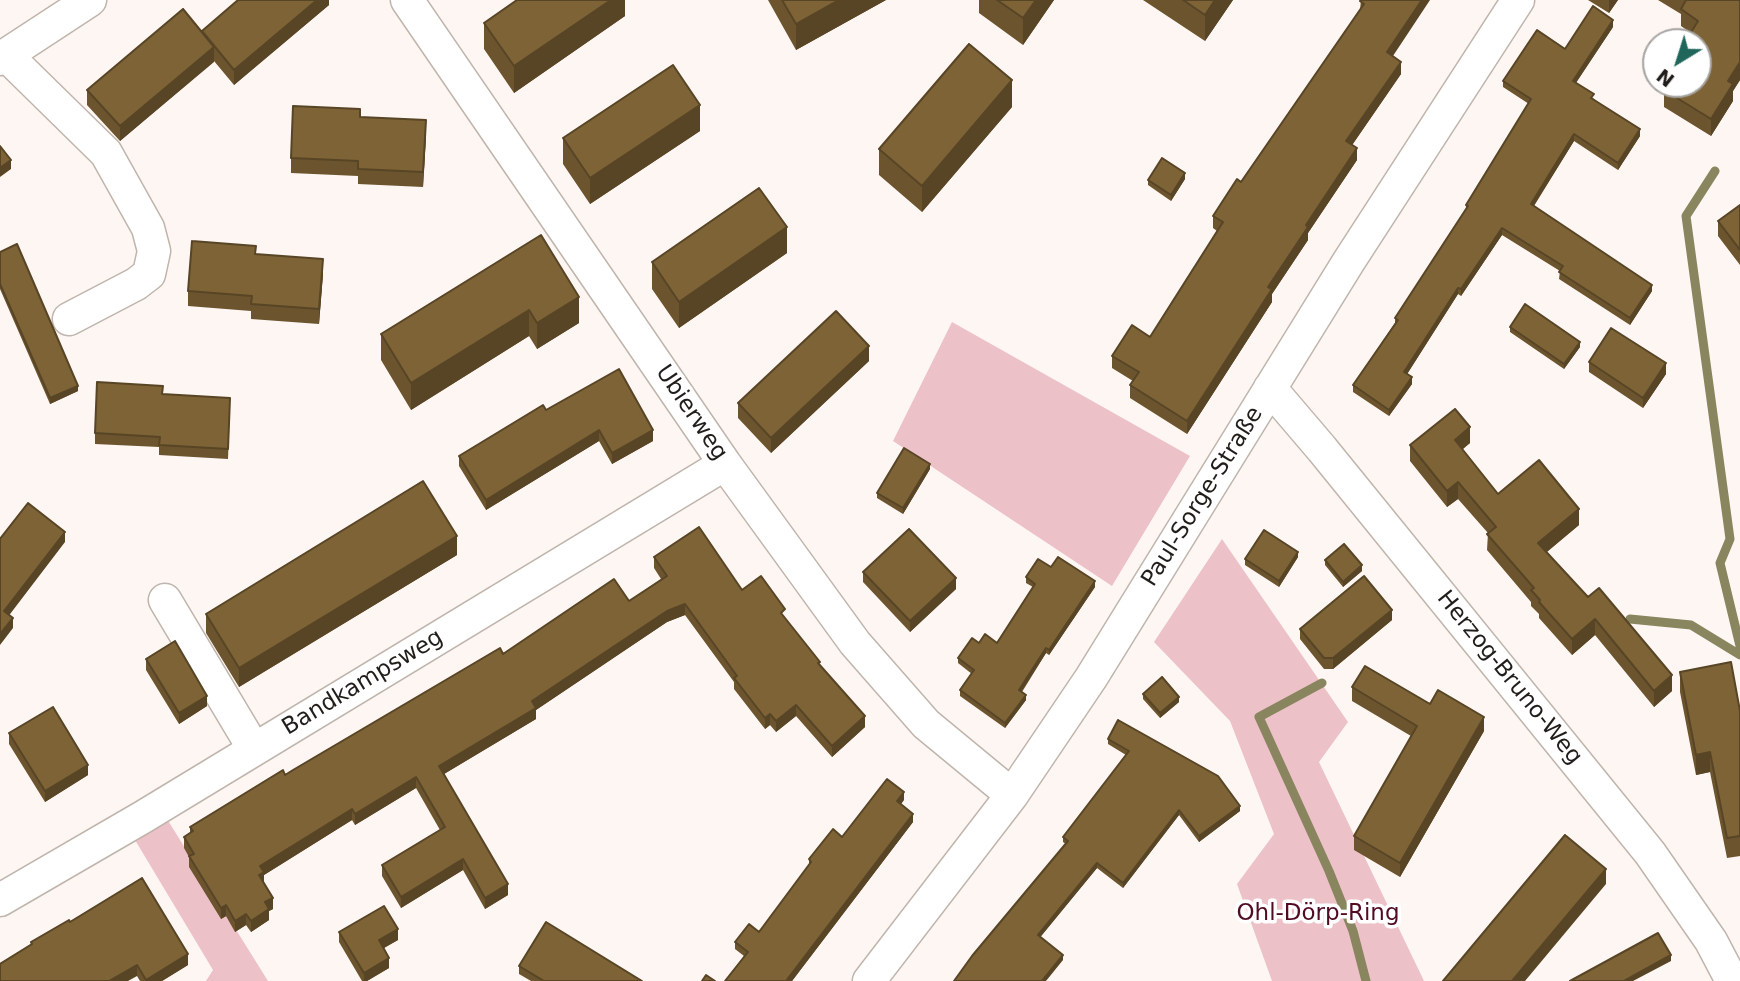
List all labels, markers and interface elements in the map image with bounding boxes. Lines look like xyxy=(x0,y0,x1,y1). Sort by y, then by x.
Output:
north arrow xyxy=(1642,28,1712,98)
text: N xyxy=(1652,64,1678,92)
street label: Ubierweg xyxy=(649,360,733,466)
street label: Paul-Sorge-Straße xyxy=(1137,402,1269,592)
street label: Herzog-Bruno-Weg xyxy=(1430,586,1588,770)
street label: Bandkampsweg xyxy=(278,624,448,742)
park label: Ohl-Dörp-Ring xyxy=(1236,900,1400,928)

